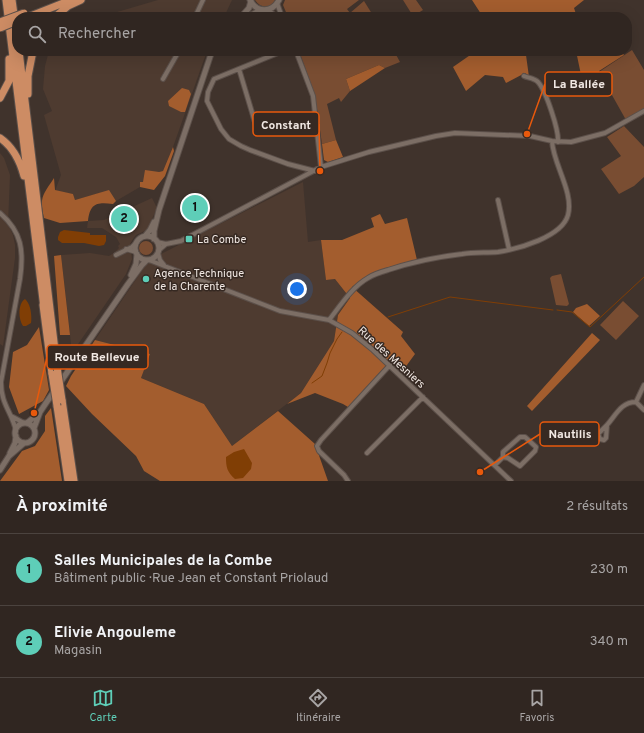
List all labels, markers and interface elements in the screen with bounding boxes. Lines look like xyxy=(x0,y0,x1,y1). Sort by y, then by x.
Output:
search box xyxy=(12,12,632,56)
icon: search xyxy=(26,23,48,45)
text: Rechercher xyxy=(58,25,136,44)
callout: La Ballée xyxy=(545,72,612,96)
text: La Ballée xyxy=(553,77,605,93)
callout: Constant xyxy=(253,112,319,136)
text: Constant xyxy=(261,118,311,134)
pin: 1 xyxy=(182,193,208,223)
pin: 2 xyxy=(111,204,137,234)
place label: La Combe xyxy=(197,233,246,247)
marker: La Combe xyxy=(184,234,194,244)
place label: Agence Technique de la Charente xyxy=(154,267,244,294)
marker: Agence Technique de la Charente xyxy=(141,274,151,284)
your location xyxy=(287,279,307,299)
street label: Rue des Mesniers xyxy=(355,324,428,392)
callout: Route Bellevue xyxy=(47,345,148,369)
text: Route Bellevue xyxy=(55,350,140,366)
callout: Nautilis xyxy=(540,422,599,446)
text: Nautilis xyxy=(548,427,592,443)
text: À proximité xyxy=(16,496,108,518)
text: 2 résultats xyxy=(566,499,628,515)
text: Salles Municipales de la Combe xyxy=(54,552,272,571)
text: 1 xyxy=(26,562,32,578)
text: 230 m xyxy=(590,562,628,578)
text: Bâtiment public · Rue Jean et Constant Priolaud xyxy=(54,571,328,587)
text: Elivie Angouleme xyxy=(54,624,176,643)
text: 2 xyxy=(25,634,33,650)
text: 340 m xyxy=(590,634,628,650)
text: Magasin xyxy=(54,643,102,659)
tab: Carte xyxy=(89,687,117,725)
tab: Itinéraire xyxy=(296,687,341,725)
tab: Favoris xyxy=(520,687,554,725)

